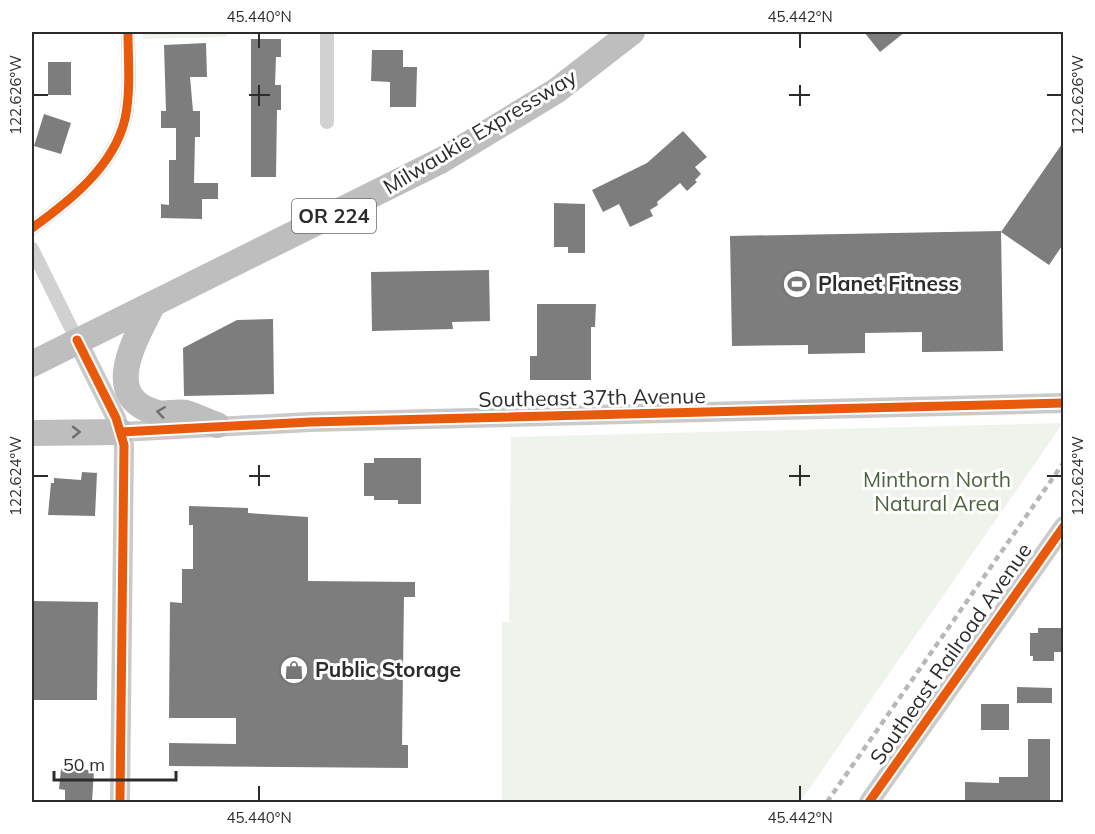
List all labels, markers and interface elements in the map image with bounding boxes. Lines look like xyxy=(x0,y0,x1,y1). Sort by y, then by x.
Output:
text: 45.440°N xyxy=(226,7,292,26)
text: 45.442°N xyxy=(767,7,833,26)
text: 122.626°W xyxy=(6,55,25,135)
text: 122.626°W xyxy=(1068,55,1087,135)
street label: Milwaukie Expressway xyxy=(378,63,581,199)
road number: OR 224 xyxy=(292,199,376,233)
sports icon: Planet Fitness xyxy=(781,268,813,300)
place label: Planet Fitness xyxy=(818,270,959,296)
street label: Southeast 37th Avenue xyxy=(478,382,706,412)
one-way arrow xyxy=(156,406,166,418)
one-way arrow xyxy=(72,426,81,439)
text: 122.624°W xyxy=(6,436,25,516)
text: 122.624°W xyxy=(1068,436,1087,516)
park label: Minthorn North Natural Area xyxy=(863,466,1011,516)
street label: Southeast Railroad Avenue xyxy=(864,538,1037,769)
shop icon: Public Storage xyxy=(278,654,310,686)
place label: Public Storage xyxy=(315,656,461,682)
scale bar xyxy=(54,744,176,782)
text: 50 m xyxy=(63,753,105,776)
text: 45.440°N xyxy=(226,808,292,827)
text: 45.442°N xyxy=(767,808,833,827)

